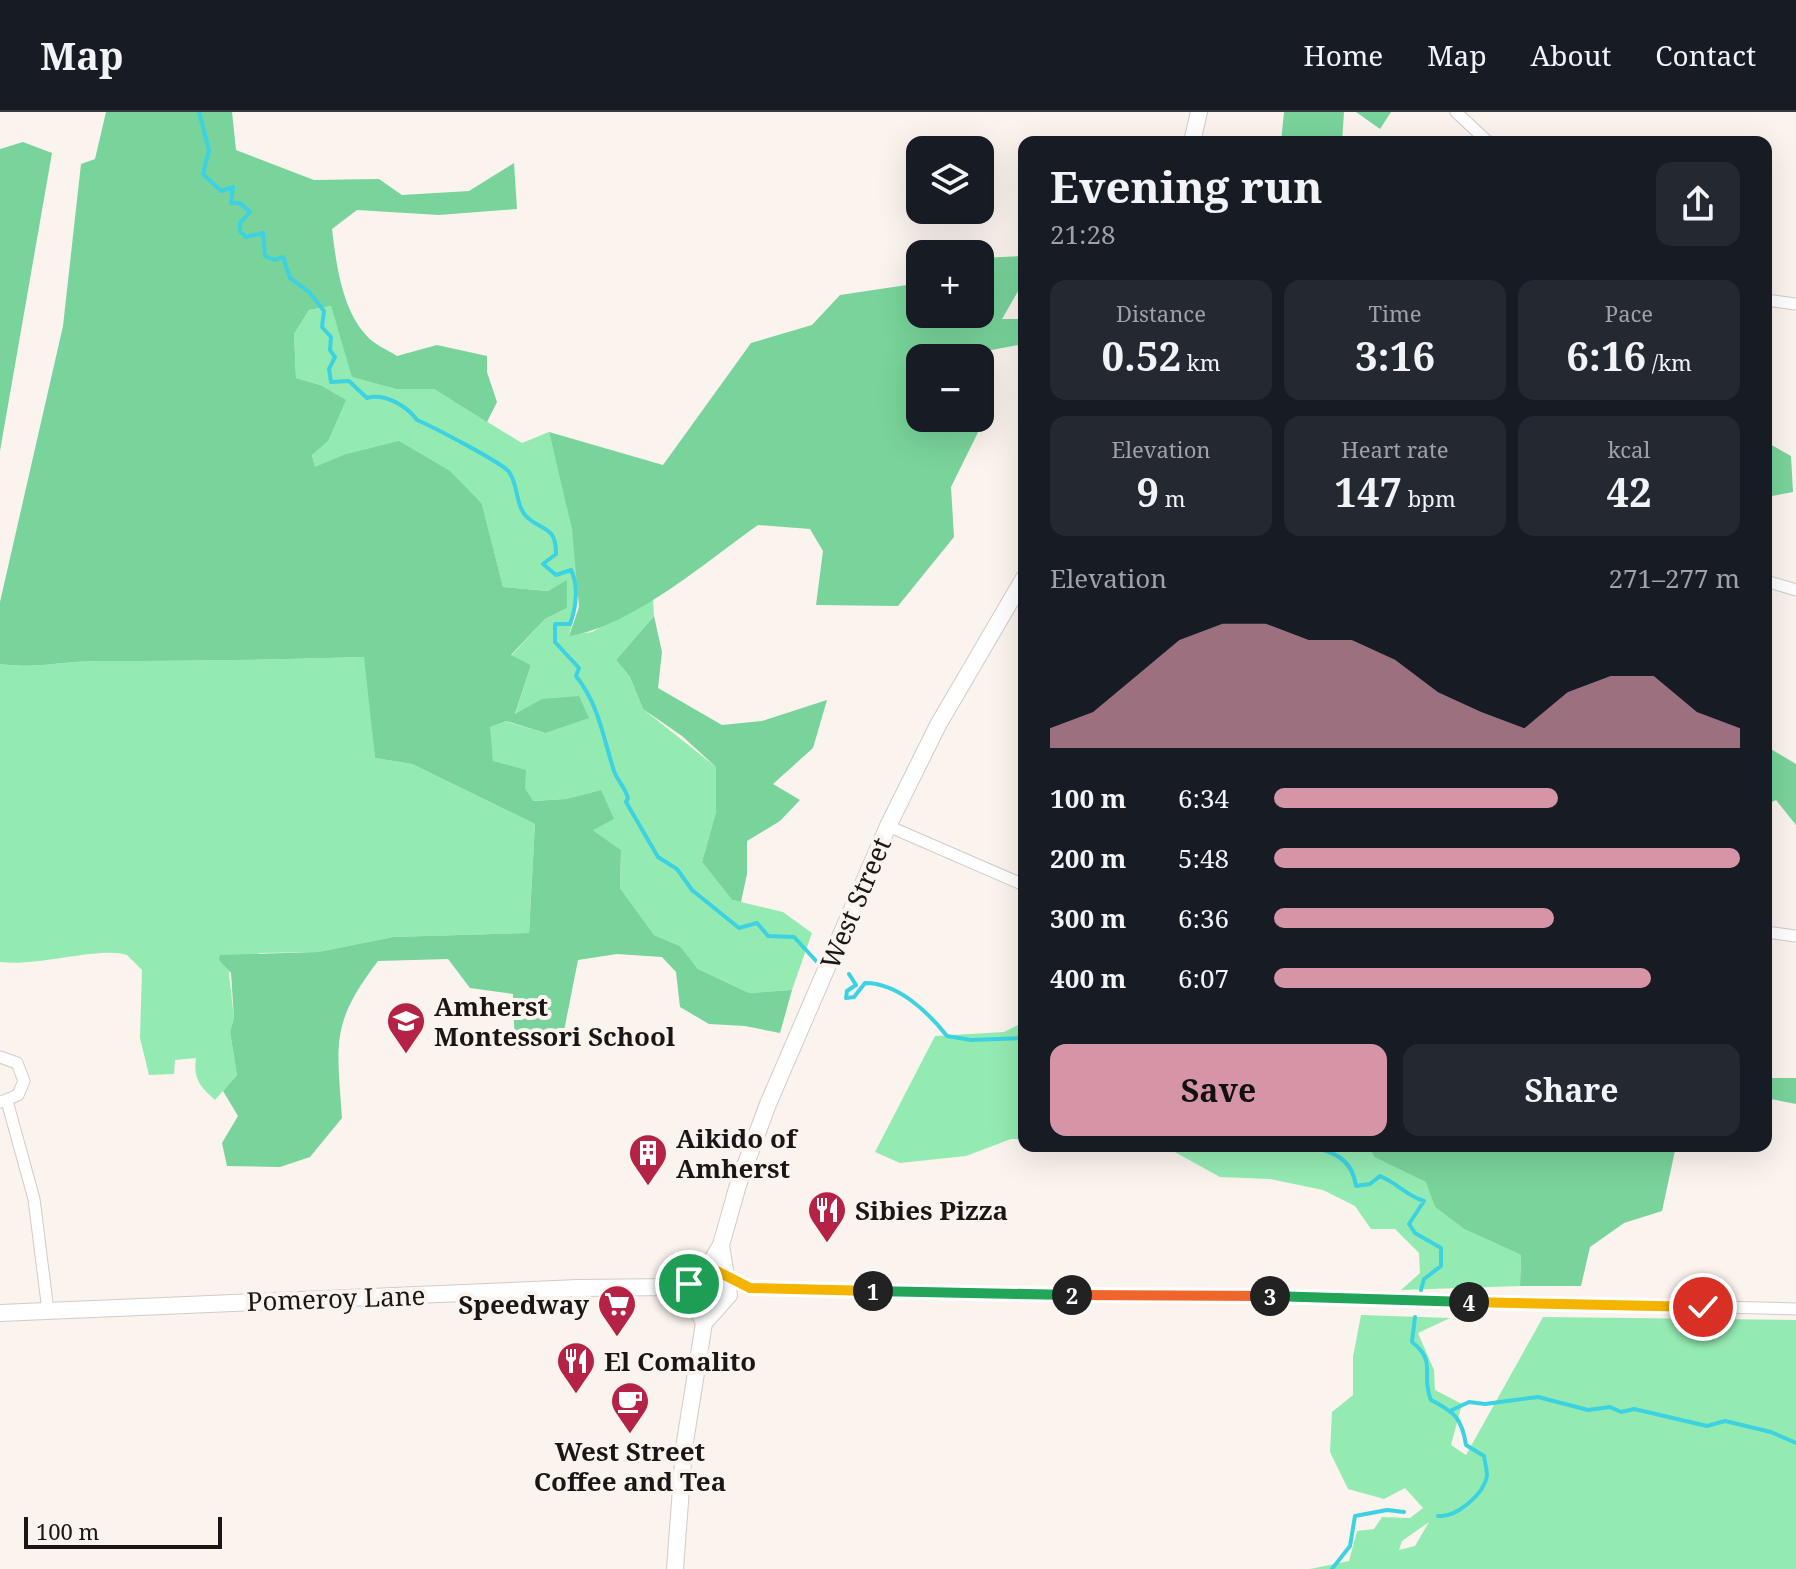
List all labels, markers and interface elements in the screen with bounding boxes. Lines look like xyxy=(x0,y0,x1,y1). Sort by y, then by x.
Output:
text: Map xyxy=(40,29,124,81)
text: Home xyxy=(1304,36,1383,74)
text: Map xyxy=(1427,36,1487,74)
text: About xyxy=(1531,36,1611,74)
text: Contact xyxy=(1655,36,1756,74)
map controls xyxy=(906,136,994,432)
button: layers xyxy=(906,136,994,224)
text: Evening run xyxy=(1050,156,1323,216)
button: share xyxy=(1656,162,1740,246)
text: 21:28 xyxy=(1050,216,1116,252)
button: + xyxy=(906,240,994,328)
text: Distance xyxy=(1116,298,1206,328)
text: Time xyxy=(1368,298,1422,328)
text: Pace xyxy=(1605,298,1653,328)
text: 0.52 xyxy=(1102,328,1181,383)
text: 3:16 xyxy=(1355,328,1435,383)
text: 6:16 xyxy=(1566,328,1646,383)
button: − xyxy=(906,344,994,432)
text: km xyxy=(1181,347,1220,377)
text: /km xyxy=(1646,347,1692,377)
text: Elevation xyxy=(1111,434,1211,464)
text: Heart rate xyxy=(1341,434,1449,464)
text: kcal xyxy=(1608,434,1650,464)
text: 9 xyxy=(1136,464,1159,519)
text: 147 xyxy=(1334,464,1402,519)
text: 42 xyxy=(1606,464,1652,519)
text: m xyxy=(1159,483,1186,513)
text: bpm xyxy=(1402,483,1456,513)
text: Elevation xyxy=(1050,560,1167,596)
text: 271–277 m xyxy=(1608,560,1740,596)
text: 100 m xyxy=(1050,780,1126,816)
text: 6:34 xyxy=(1178,780,1229,816)
street label: West Street xyxy=(811,832,899,974)
text: 200 m xyxy=(1050,840,1126,876)
text: 5:48 xyxy=(1178,840,1229,876)
text: 300 m xyxy=(1050,900,1126,936)
text: 6:36 xyxy=(1178,900,1229,936)
text: 400 m xyxy=(1050,960,1126,996)
text: 6:07 xyxy=(1178,960,1229,996)
place label: Amherst Montessori School xyxy=(434,988,675,1054)
school or university icon: Amherst Montessori School xyxy=(385,1000,427,1055)
button: Save xyxy=(1050,1044,1387,1136)
button: Share xyxy=(1403,1044,1740,1136)
place label: Aikido of Amherst xyxy=(676,1120,799,1186)
building icon: Aikido of Amherst xyxy=(627,1132,669,1187)
restaurant icon: Sibies Pizza xyxy=(806,1189,848,1244)
place label: Sibies Pizza xyxy=(855,1192,1008,1228)
pin xyxy=(655,1250,723,1318)
icon: arrive xyxy=(667,1262,711,1306)
pin: 1 xyxy=(853,1271,893,1311)
pin xyxy=(1669,1273,1737,1341)
pin: 2 xyxy=(1052,1275,1092,1315)
text: 1 xyxy=(867,1276,879,1306)
pin: 3 xyxy=(1250,1276,1290,1316)
street label: Pomeroy Lane xyxy=(246,1277,426,1319)
text: 2 xyxy=(1066,1280,1078,1310)
text: 3 xyxy=(1264,1281,1276,1311)
pin: 4 xyxy=(1449,1282,1489,1322)
supermarket icon: Speedway xyxy=(596,1283,638,1338)
icon: check xyxy=(1681,1285,1725,1329)
place label: Speedway xyxy=(458,1286,590,1322)
text: 4 xyxy=(1463,1287,1475,1317)
restaurant icon: El Comalito xyxy=(555,1340,597,1395)
place label: El Comalito xyxy=(604,1343,756,1379)
cafe icon: West Street Coffee and Tea xyxy=(609,1380,651,1435)
place label: West Street Coffee and Tea xyxy=(534,1433,726,1499)
scale bar xyxy=(24,1513,222,1549)
text: 100 m xyxy=(36,1516,99,1546)

